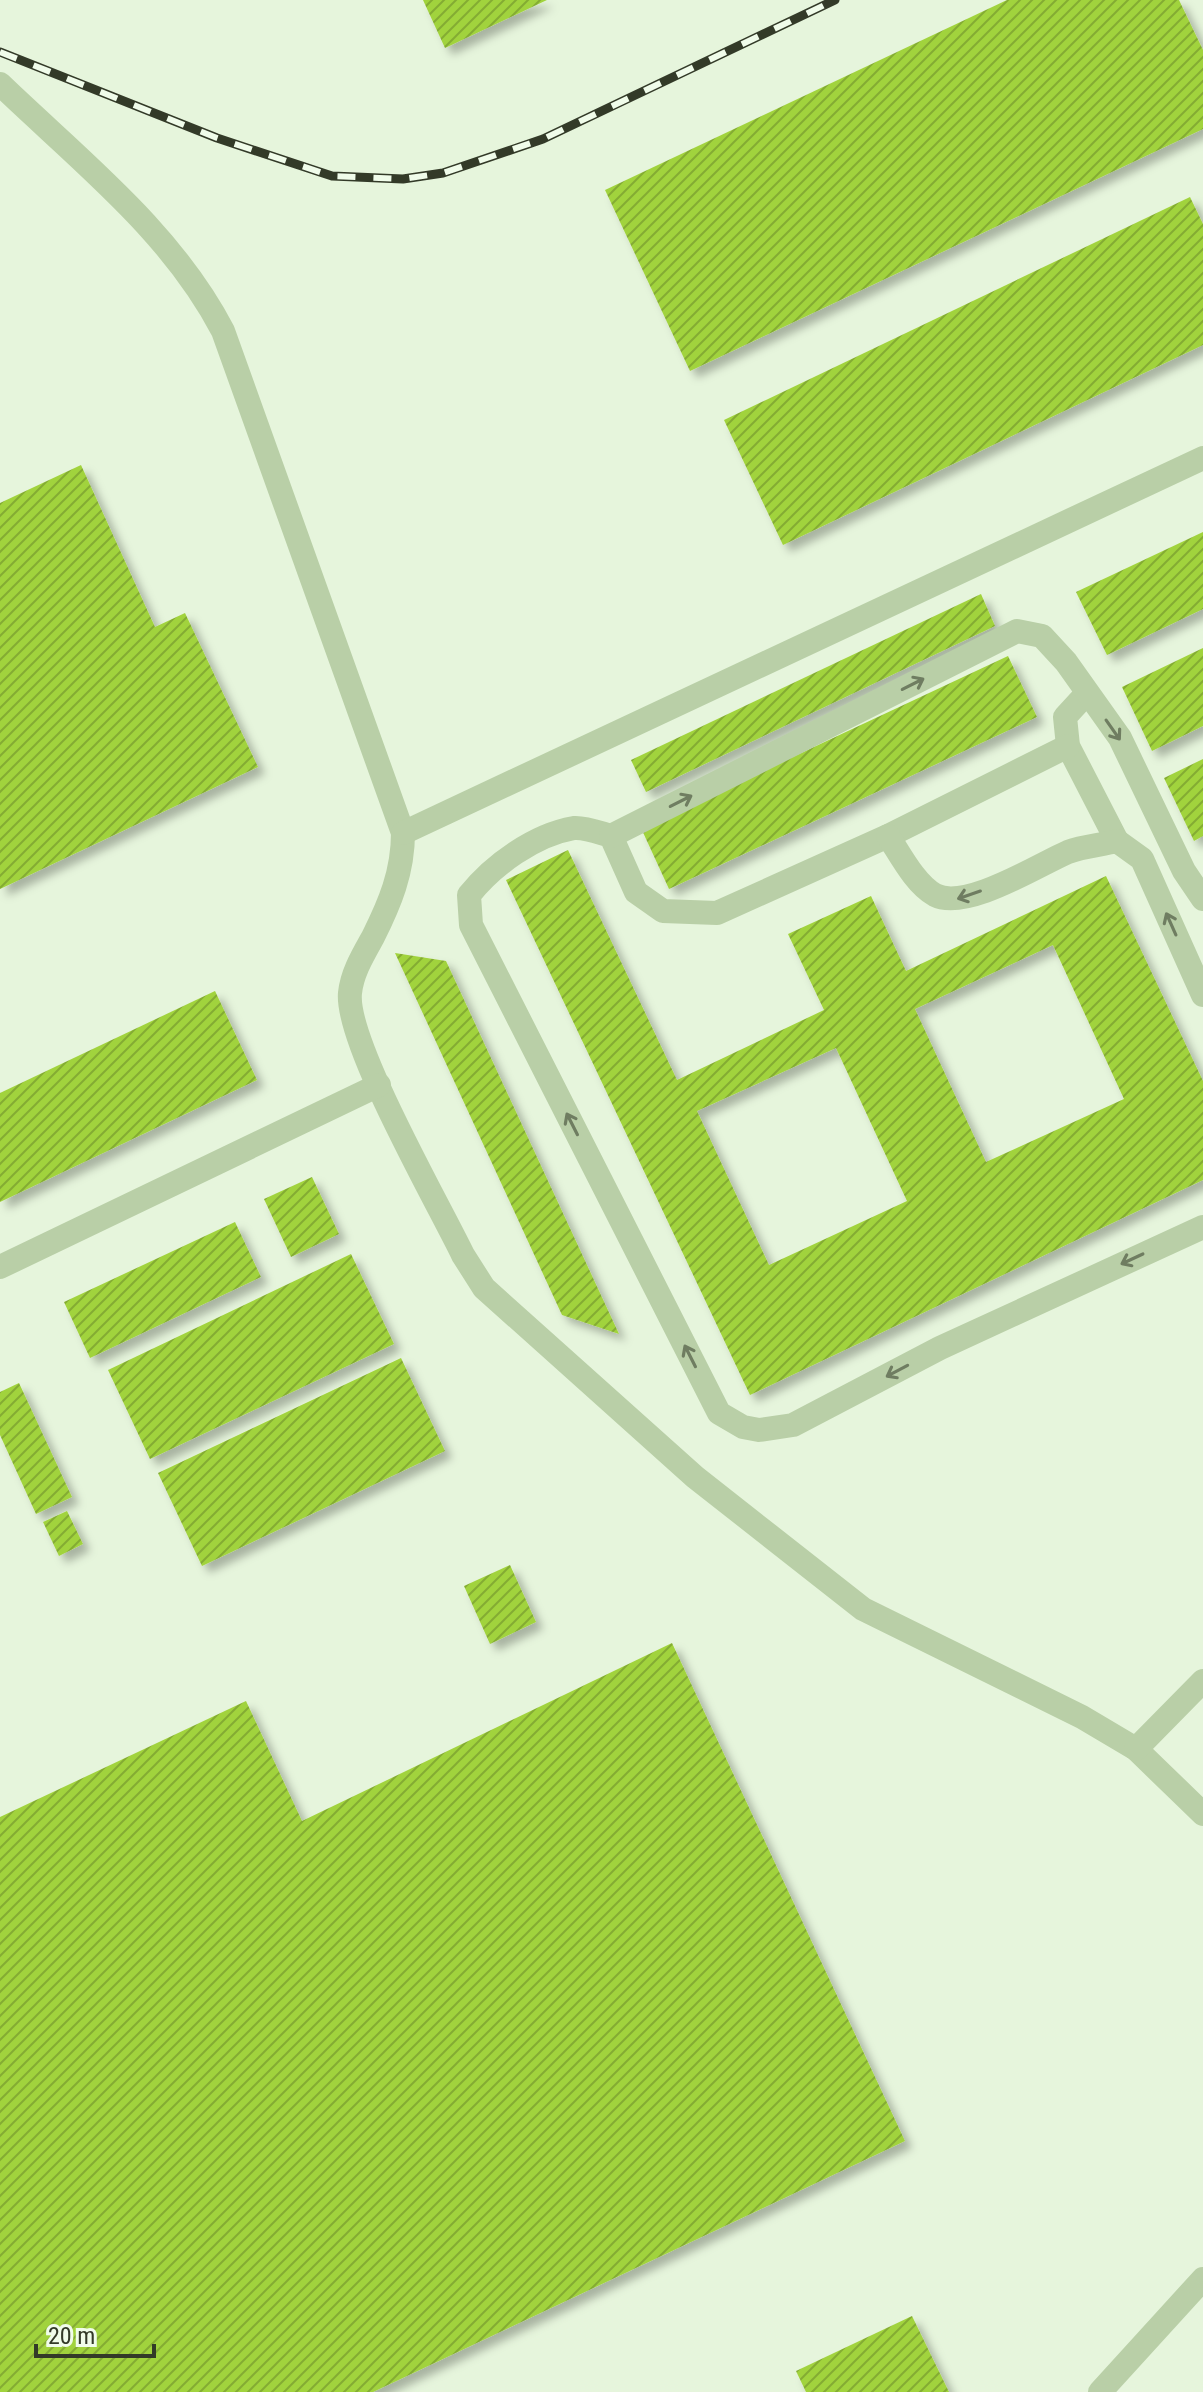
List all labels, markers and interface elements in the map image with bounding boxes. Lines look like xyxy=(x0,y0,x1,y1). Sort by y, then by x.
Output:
one-way arrow xyxy=(900,676,924,691)
one-way arrow xyxy=(1105,718,1121,740)
one-way arrow xyxy=(668,792,692,808)
one-way arrow xyxy=(957,888,982,903)
one-way arrow xyxy=(1163,912,1178,936)
one-way arrow xyxy=(564,1113,579,1137)
one-way arrow xyxy=(1120,1252,1144,1267)
one-way arrow xyxy=(682,1344,697,1368)
one-way arrow xyxy=(886,1363,910,1379)
scale bar xyxy=(36,2308,154,2358)
text: 20 m xyxy=(48,2322,95,2350)

